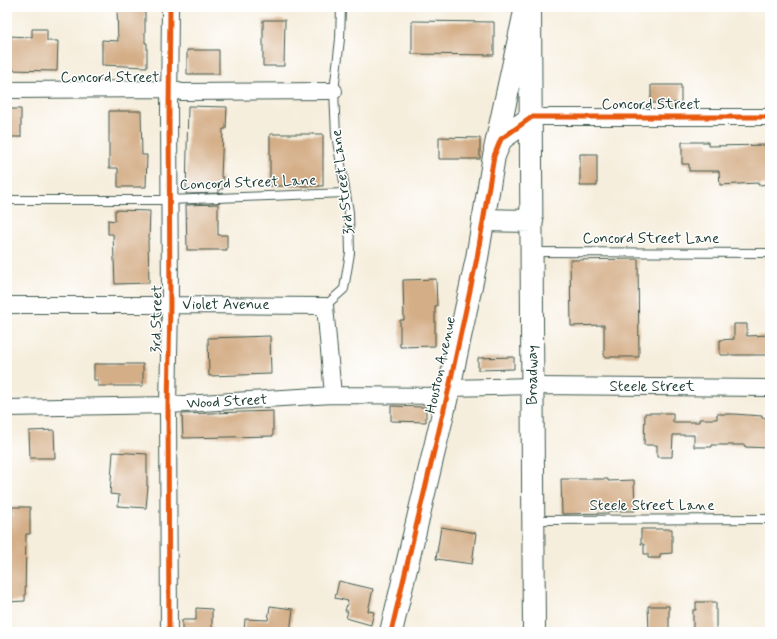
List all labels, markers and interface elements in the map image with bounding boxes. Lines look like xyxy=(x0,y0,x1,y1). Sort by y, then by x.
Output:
street label: Concord Street xyxy=(61,68,159,88)
street label: Concord Street xyxy=(602,95,700,115)
street label: 3rd Street Lane xyxy=(327,128,359,236)
street label: Concord Street Lane xyxy=(179,171,317,195)
street label: Concord Street Lane xyxy=(583,229,719,249)
street label: 3rd Street xyxy=(146,285,168,353)
street label: Violet Avenue xyxy=(182,295,270,315)
street label: Houston Avenue xyxy=(421,314,461,415)
street label: Broadway xyxy=(523,345,543,405)
street label: Steele Street xyxy=(609,377,695,397)
street label: Wood Street xyxy=(186,390,268,414)
street label: Steele Street Lane xyxy=(589,496,715,516)

